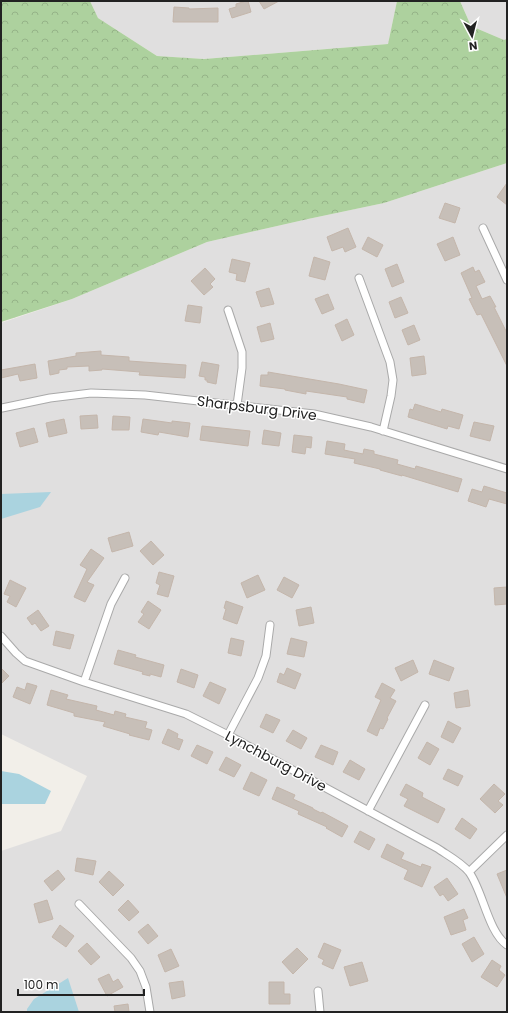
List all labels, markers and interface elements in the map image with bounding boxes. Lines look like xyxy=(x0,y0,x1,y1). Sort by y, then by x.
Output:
north arrow xyxy=(452,16,492,56)
text: N xyxy=(468,37,478,54)
street label: Sharpsburg Drive xyxy=(196,391,318,425)
street label: Lynchburg Drive xyxy=(222,726,331,796)
scale bar xyxy=(18,971,144,997)
text: 100 m xyxy=(24,976,58,993)

